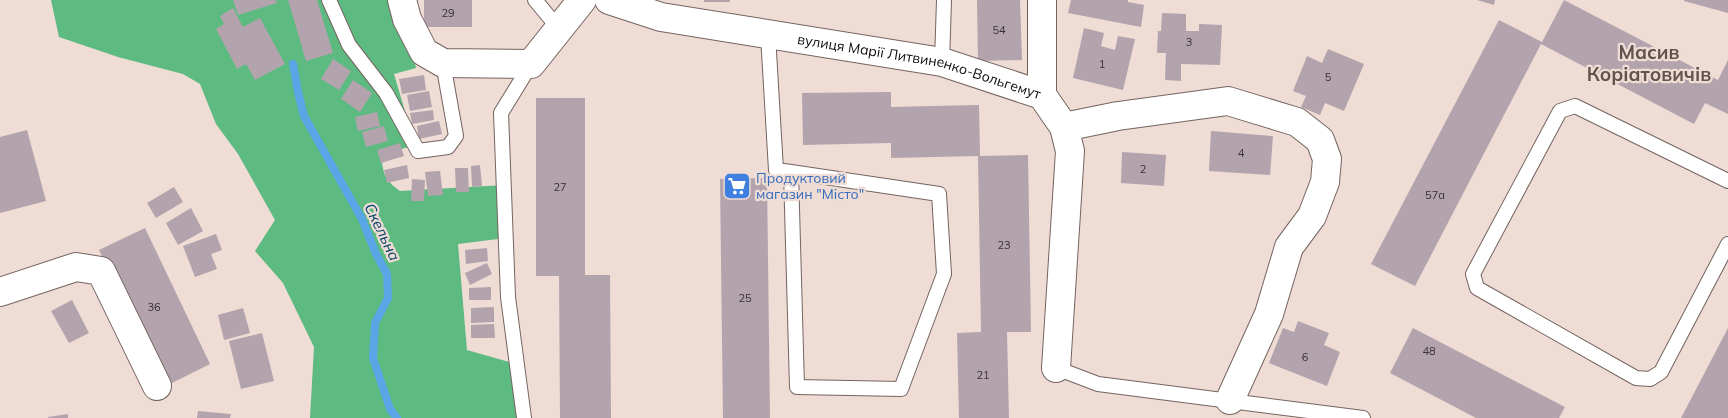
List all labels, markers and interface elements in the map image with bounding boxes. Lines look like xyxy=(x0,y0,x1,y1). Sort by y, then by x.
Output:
house number: 29 xyxy=(441,6,455,20)
house number: 54 xyxy=(992,23,1006,37)
street label: вулиця Марії Литвиненко-Вольгемут xyxy=(796,30,1044,103)
house number: 3 xyxy=(1186,35,1192,49)
district label: Масив Коріатовичів xyxy=(1587,40,1711,86)
house number: 1 xyxy=(1099,57,1105,71)
house number: 5 xyxy=(1325,70,1332,84)
house number: 4 xyxy=(1238,146,1245,160)
house number: 2 xyxy=(1140,162,1147,176)
place label: Продуктовий магазин "Місто" xyxy=(756,169,864,203)
supermarket icon: Продуктовий магазин "Місто" xyxy=(722,171,752,201)
house number: 27 xyxy=(553,180,567,194)
house number: 57а xyxy=(1425,188,1445,202)
water label: Скельна xyxy=(360,200,405,264)
house number: 23 xyxy=(997,238,1011,252)
house number: 25 xyxy=(738,291,752,305)
house number: 36 xyxy=(147,300,161,314)
house number: 48 xyxy=(1422,344,1436,358)
house number: 6 xyxy=(1302,350,1309,364)
house number: 21 xyxy=(976,368,990,382)

